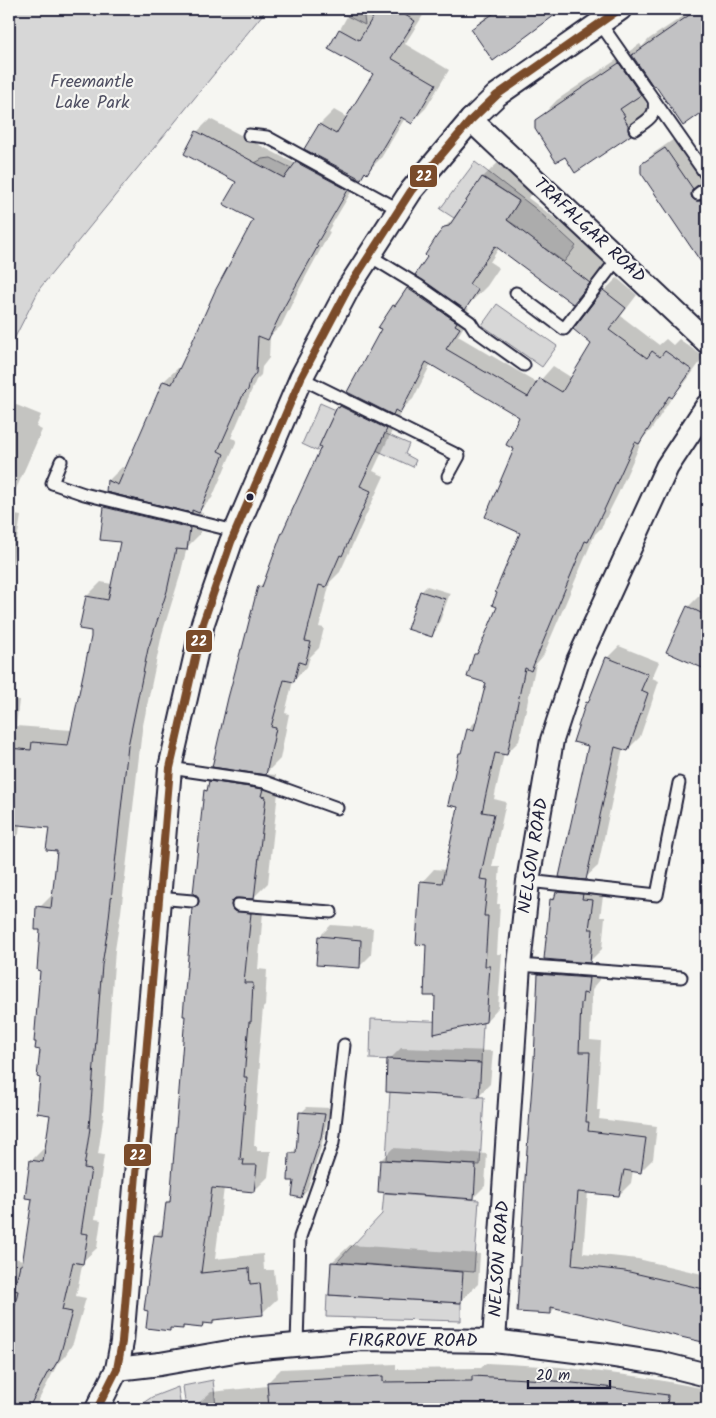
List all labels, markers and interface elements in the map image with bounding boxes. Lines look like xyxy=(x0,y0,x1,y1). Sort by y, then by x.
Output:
park label: Freemantle Lake Park xyxy=(50,68,134,118)
line badge: 22 xyxy=(409,164,438,188)
text: 22 xyxy=(416,166,432,188)
street label: TRAFALGAR ROAD xyxy=(526,171,652,291)
unlabelled marker xyxy=(245,492,255,502)
line badge: 22 xyxy=(185,629,213,653)
text: 22 xyxy=(191,631,207,653)
street label: NELSON ROAD xyxy=(511,796,558,916)
line badge: 22 xyxy=(123,1143,152,1167)
text: 22 xyxy=(130,1145,146,1167)
street label: NELSON ROAD xyxy=(481,1199,519,1318)
street label: FIRGROVE ROAD xyxy=(348,1327,478,1356)
scale bar xyxy=(528,1358,611,1390)
text: 20 m xyxy=(536,1364,570,1388)

